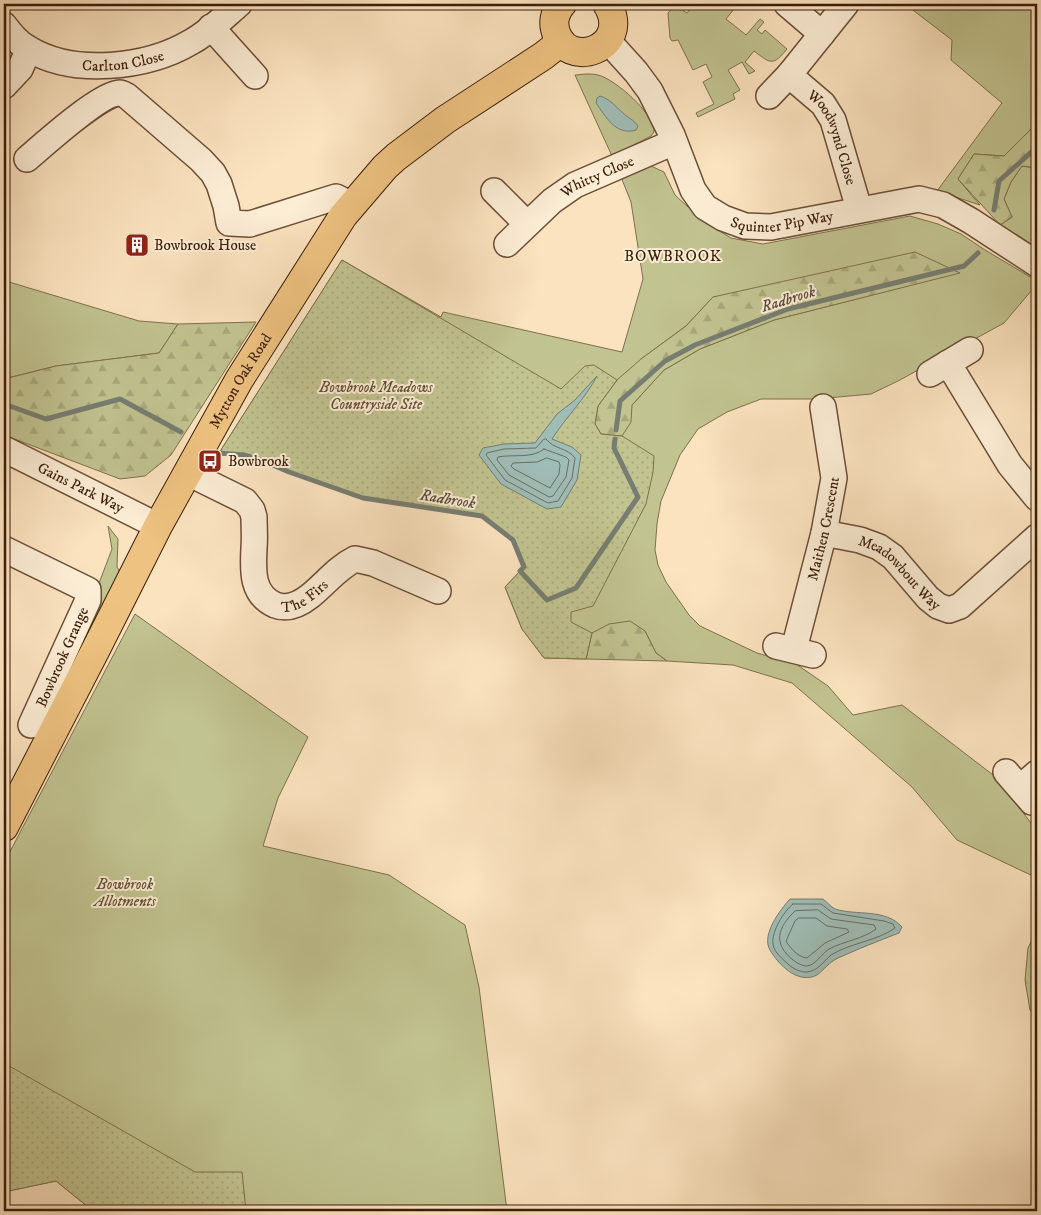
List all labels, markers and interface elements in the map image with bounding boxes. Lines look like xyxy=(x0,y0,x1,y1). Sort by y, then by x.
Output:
street label: Carlton Close xyxy=(81,46,167,76)
street label: Woodwynd Close xyxy=(803,85,860,187)
street label: Whitty Close xyxy=(556,152,637,203)
street label: Squinter Pip Way xyxy=(728,206,836,237)
building icon: Bowbrook House xyxy=(124,232,150,258)
place label: Bowbrook House xyxy=(154,236,256,255)
district label: BOWBROOK xyxy=(624,246,722,266)
water label: Radbrook xyxy=(758,281,818,317)
street label: Mytton Oak Road xyxy=(205,330,276,432)
park label: Bowbrook Meadows Countryside Site xyxy=(318,378,433,414)
bus stop icon: Bowbrook xyxy=(197,448,223,474)
place label: Bowbrook xyxy=(228,452,289,471)
street label: Gains Park Way xyxy=(34,458,128,518)
street label: Maithen Crescent xyxy=(803,475,844,583)
water label: Radbrook xyxy=(418,485,477,513)
street label: Meadowbout Way xyxy=(856,531,945,615)
street label: The Firs xyxy=(280,576,332,617)
street label: Bowbrook Grange xyxy=(32,604,93,710)
park label: Bowbrook Allotments xyxy=(92,875,156,911)

